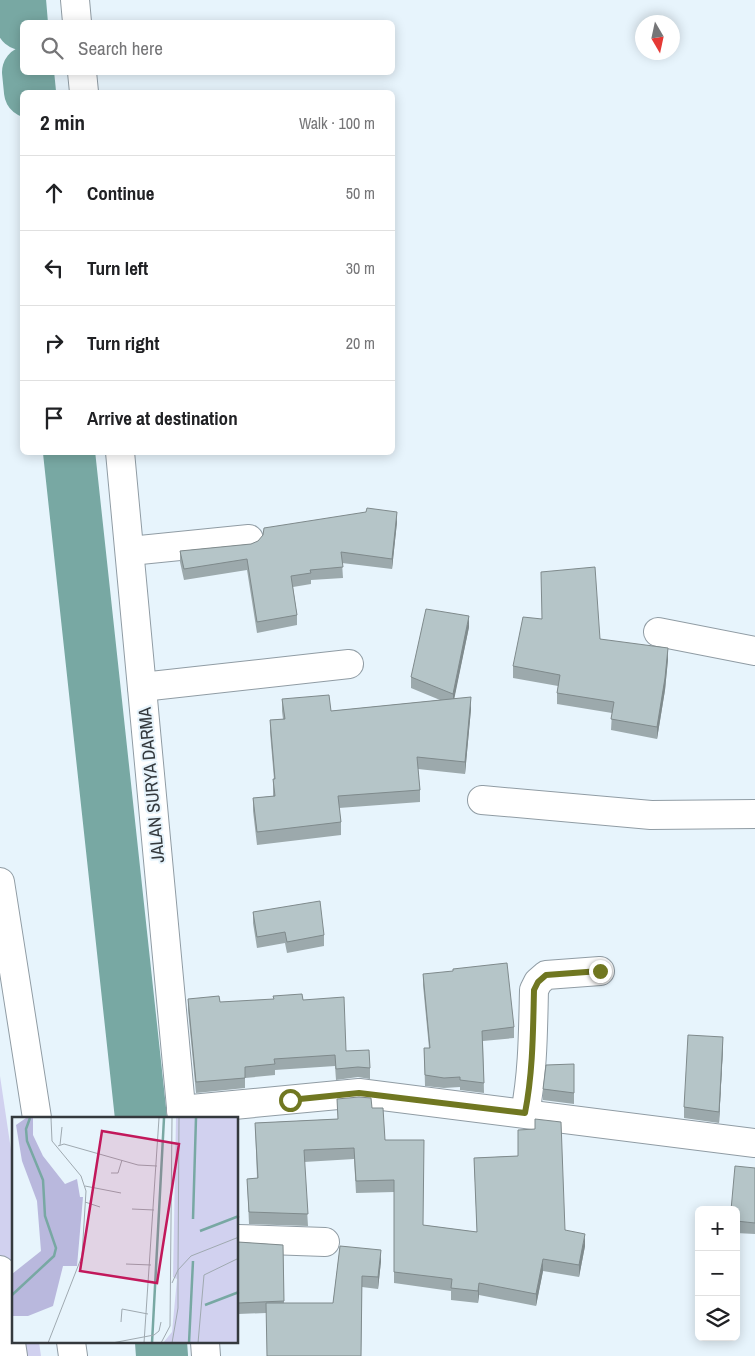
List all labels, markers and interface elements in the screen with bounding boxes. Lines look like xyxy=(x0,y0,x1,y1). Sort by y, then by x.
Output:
north arrow xyxy=(635,15,680,60)
search box xyxy=(20,20,395,75)
icon: search xyxy=(38,34,66,62)
text: Search here xyxy=(78,35,163,61)
text: 2 min xyxy=(40,108,85,137)
text: Walk · 100 m xyxy=(299,112,375,134)
icon: ahead xyxy=(40,179,68,207)
text: Continue xyxy=(87,180,155,206)
text: 50 m xyxy=(346,182,375,204)
icon: left xyxy=(40,254,68,282)
text: Turn left xyxy=(87,255,148,281)
text: 30 m xyxy=(346,257,375,279)
icon: right xyxy=(40,329,68,357)
text: Turn right xyxy=(87,330,159,356)
text: 20 m xyxy=(346,332,375,354)
icon: arrive xyxy=(40,404,68,432)
text: Arrive at destination xyxy=(87,405,238,431)
street label: JALAN SURYA DARMA xyxy=(132,706,170,864)
route end xyxy=(589,960,612,983)
route start xyxy=(279,1089,302,1112)
inset map xyxy=(12,1117,239,1344)
map controls xyxy=(695,1206,740,1341)
button: + xyxy=(695,1206,740,1251)
button: − xyxy=(695,1251,740,1296)
button: layers xyxy=(695,1296,740,1341)

